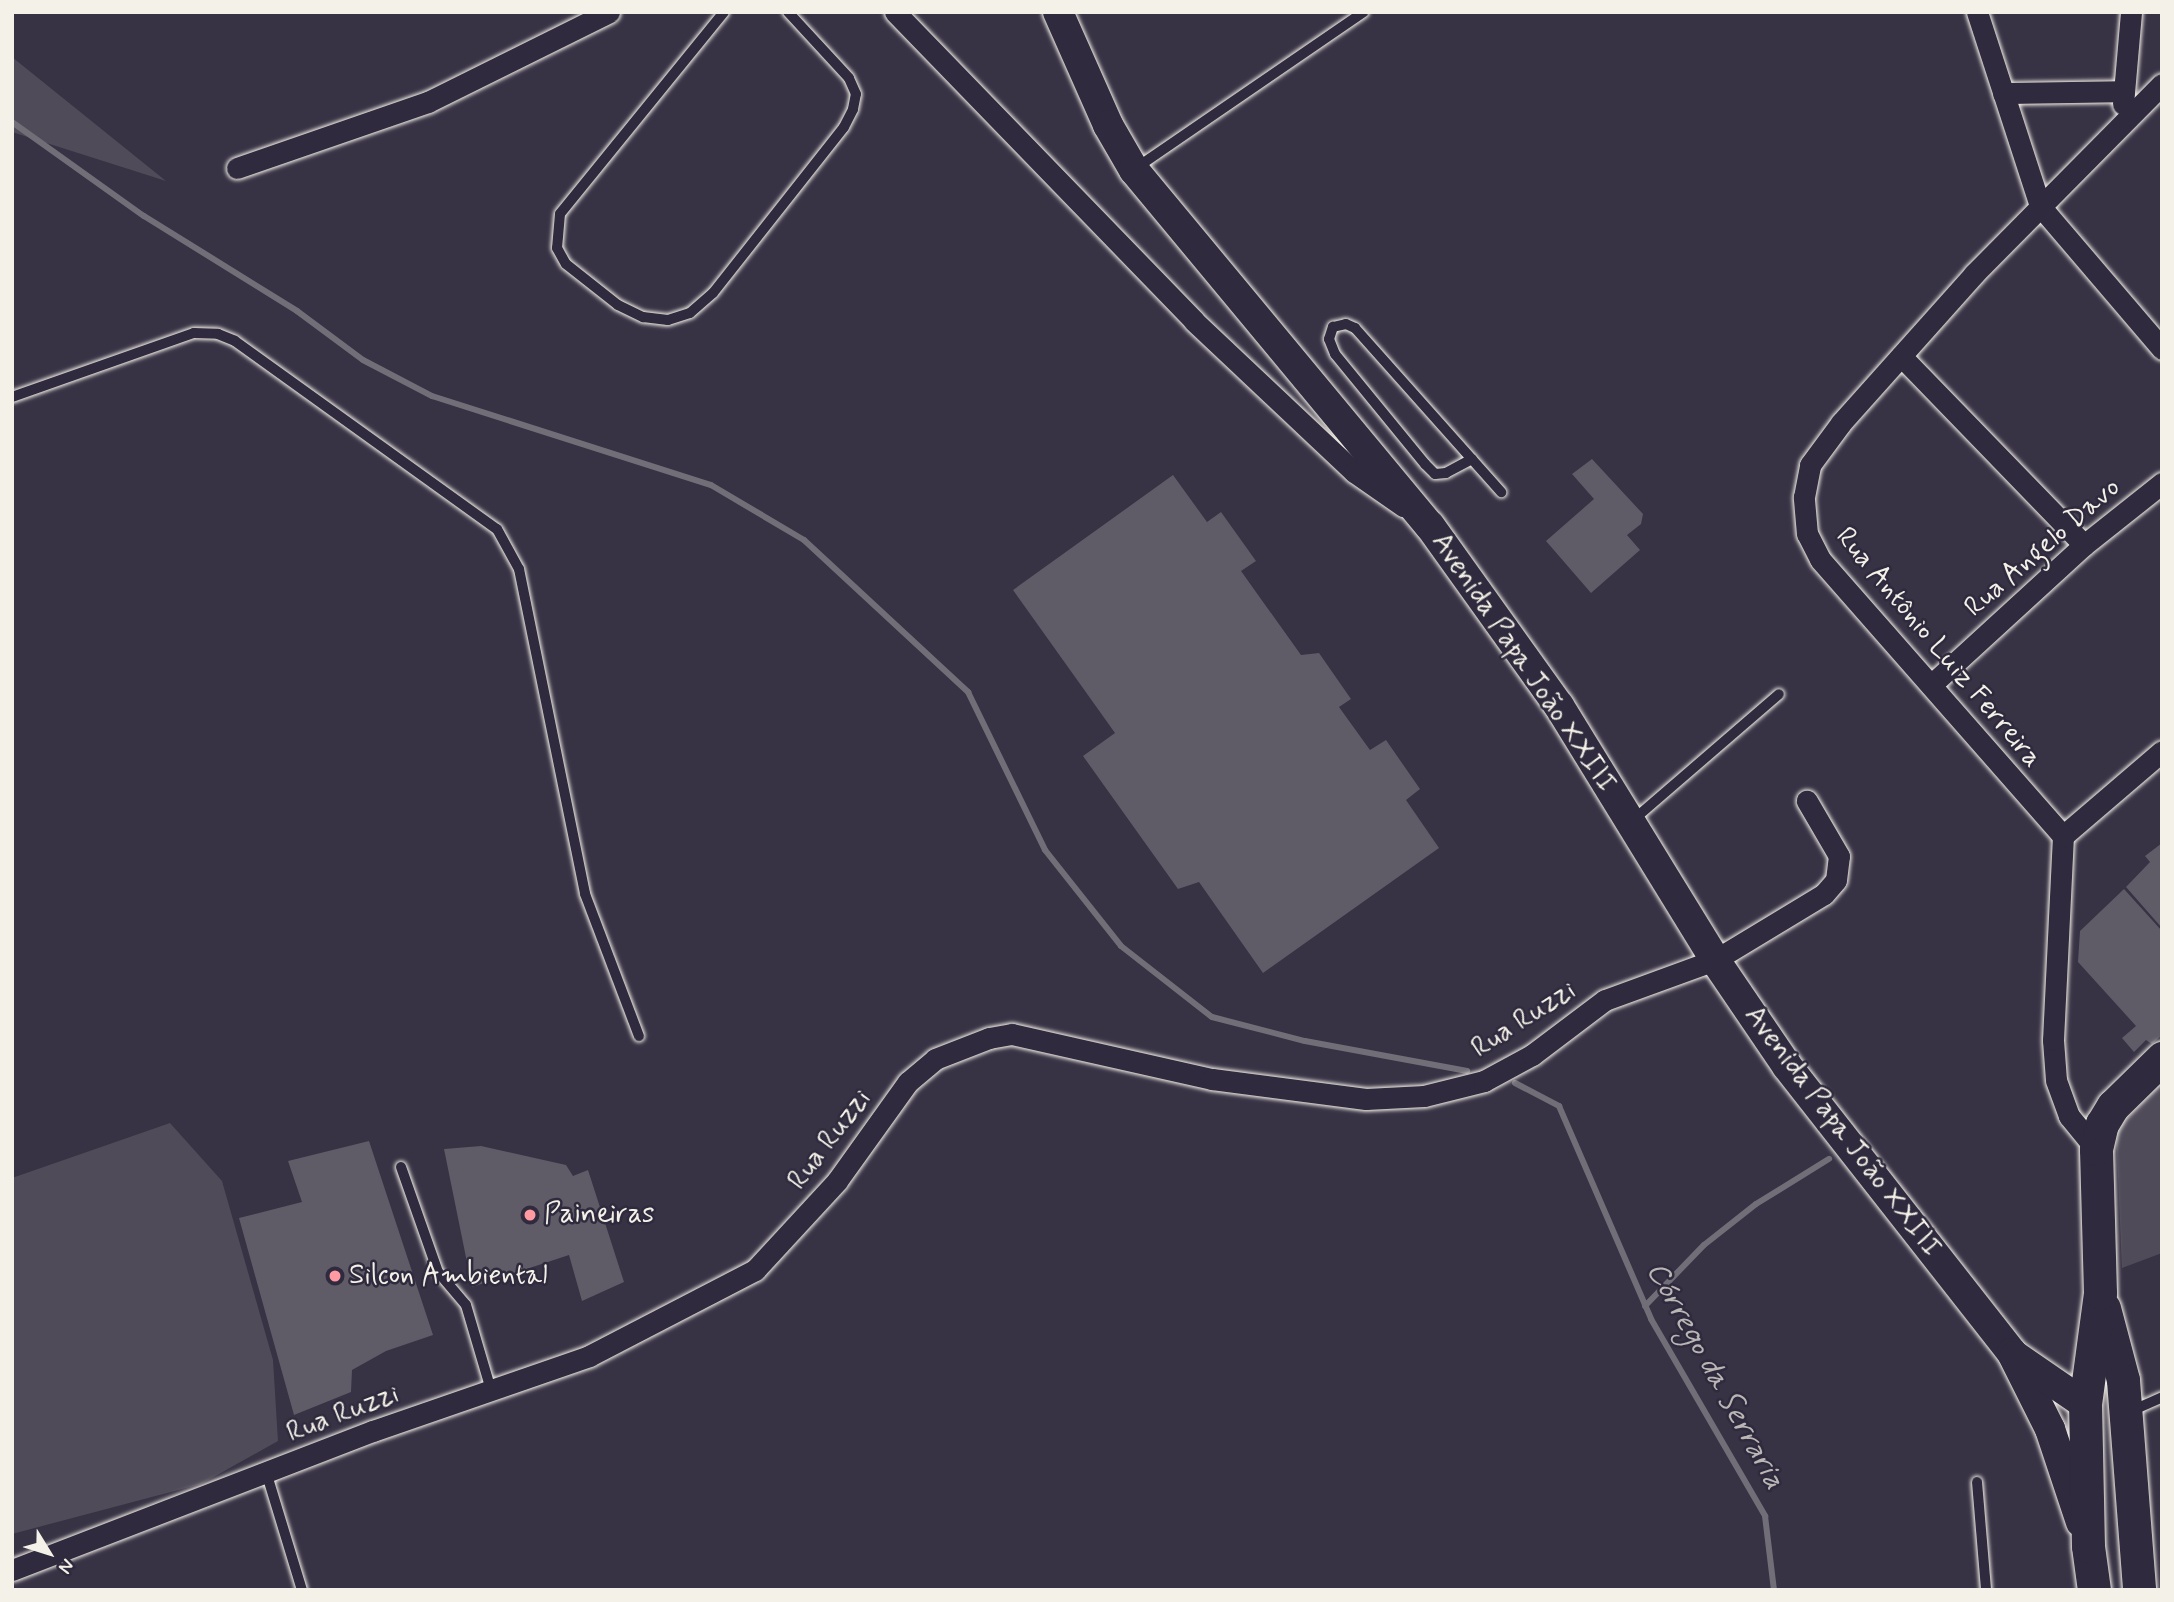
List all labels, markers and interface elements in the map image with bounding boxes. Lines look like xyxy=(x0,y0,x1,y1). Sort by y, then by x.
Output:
street label: Rua Angelo Davo xyxy=(1960,473,2126,623)
street label: Rua Antônio Luiz Ferreira xyxy=(1828,522,2048,774)
street label: Avenida Papa João XXIII xyxy=(1425,528,1621,798)
street label: Rua Ruzzi xyxy=(1467,975,1581,1065)
street label: Avenida Papa João XXIII xyxy=(1738,1001,1946,1263)
street label: Rua Ruzzi xyxy=(782,1084,878,1196)
place label: Paineiras xyxy=(544,1198,655,1232)
marker: Paineiras xyxy=(522,1207,538,1223)
water label: Córrego da Serraria xyxy=(1638,1258,1792,1494)
place label: Silcon Ambiental xyxy=(349,1259,557,1293)
marker: Silcon Ambiental xyxy=(327,1268,343,1284)
street label: Rua Ruzzi xyxy=(283,1378,403,1450)
north arrow xyxy=(14,1518,84,1588)
text: N xyxy=(52,1554,80,1579)

